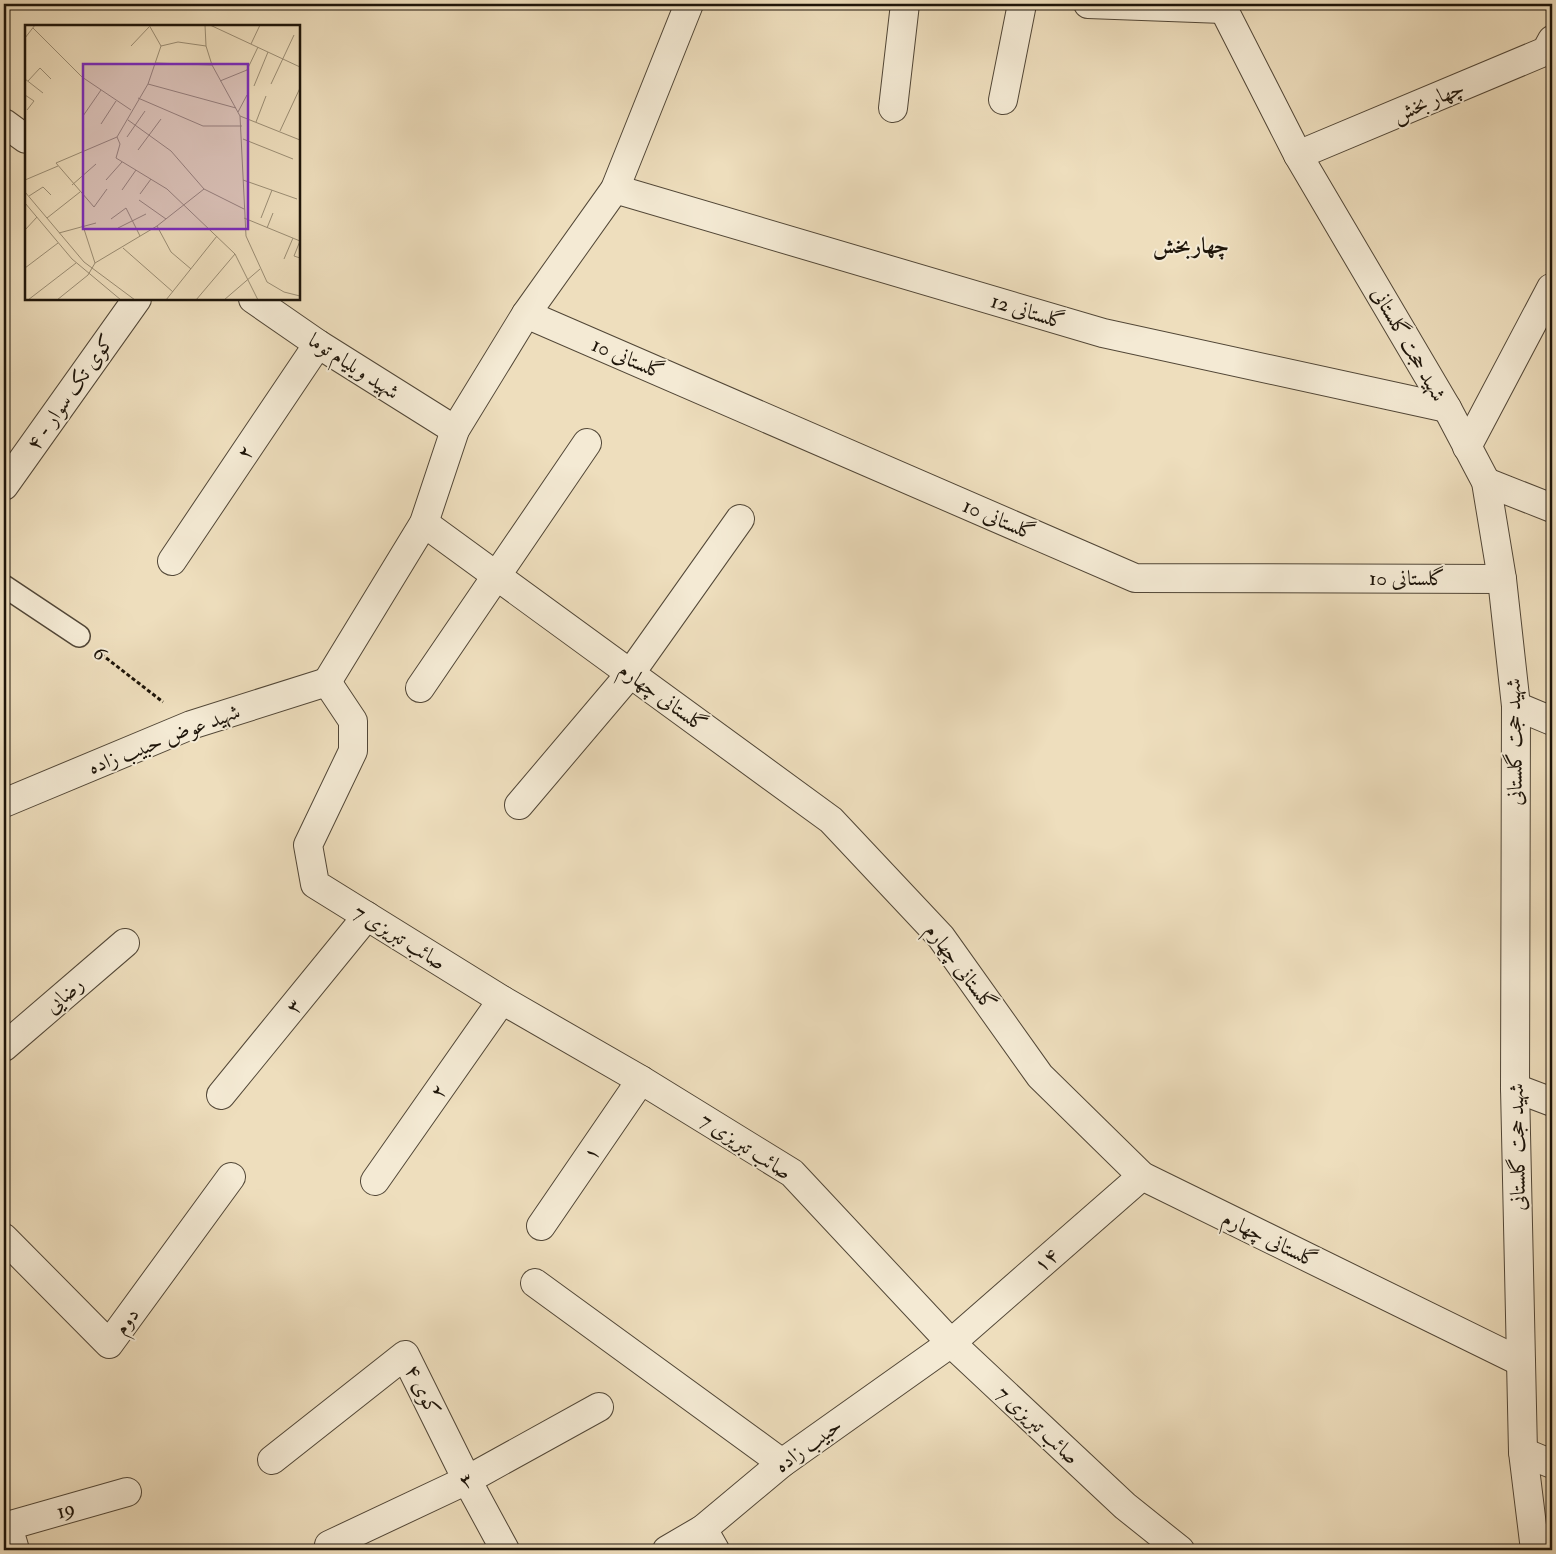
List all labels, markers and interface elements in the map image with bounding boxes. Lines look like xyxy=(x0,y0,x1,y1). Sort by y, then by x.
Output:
inset map xyxy=(25,25,300,300)
street label: چهار بخش xyxy=(1388,74,1468,129)
district label: چهاربخش xyxy=(1153,232,1229,260)
street label: شهید حجت گلستانی xyxy=(1365,282,1452,406)
street label: گلستانی 12 xyxy=(987,287,1068,336)
street label: شهید ویلیام توما xyxy=(301,327,404,409)
street label: ۴ - کوی تک سوار xyxy=(20,329,120,456)
street label: گلستانی 10 xyxy=(587,331,668,386)
street label: ۲ xyxy=(231,440,260,465)
street label: گلستانی 10 xyxy=(958,492,1039,547)
street label: گلستانی 10 xyxy=(1369,565,1445,592)
street label: 6 xyxy=(87,639,113,668)
street label: گلستانی چهارم xyxy=(611,656,712,742)
street label: شهید حجت گلستانی xyxy=(1500,678,1529,806)
street label: شهید عوض حبیب زاده xyxy=(84,698,244,781)
street label: صائب تبریزی 7 xyxy=(349,898,451,976)
street label: گلستانی چهارم xyxy=(916,918,1002,1019)
street label: رضایی xyxy=(39,971,90,1020)
street label: ۳ xyxy=(280,993,309,1020)
street label: ۲ xyxy=(424,1079,453,1104)
street label: شهید حجت گلستانی xyxy=(1503,1083,1532,1211)
street label: صائب تبریزی 7 xyxy=(695,1107,797,1186)
street label: ۱ xyxy=(577,1141,606,1166)
street label: گلستانی چهارم xyxy=(1216,1205,1322,1278)
street label: ۱۴ xyxy=(1028,1242,1064,1279)
street label: دوم xyxy=(107,1302,149,1343)
street label: کوی ۴ xyxy=(399,1360,446,1420)
street label: صائب تبریزی 7 xyxy=(991,1380,1085,1471)
street label: حبیب زاده xyxy=(769,1412,847,1479)
street label: ۳ xyxy=(455,1466,478,1495)
street label: 19 xyxy=(53,1494,78,1525)

